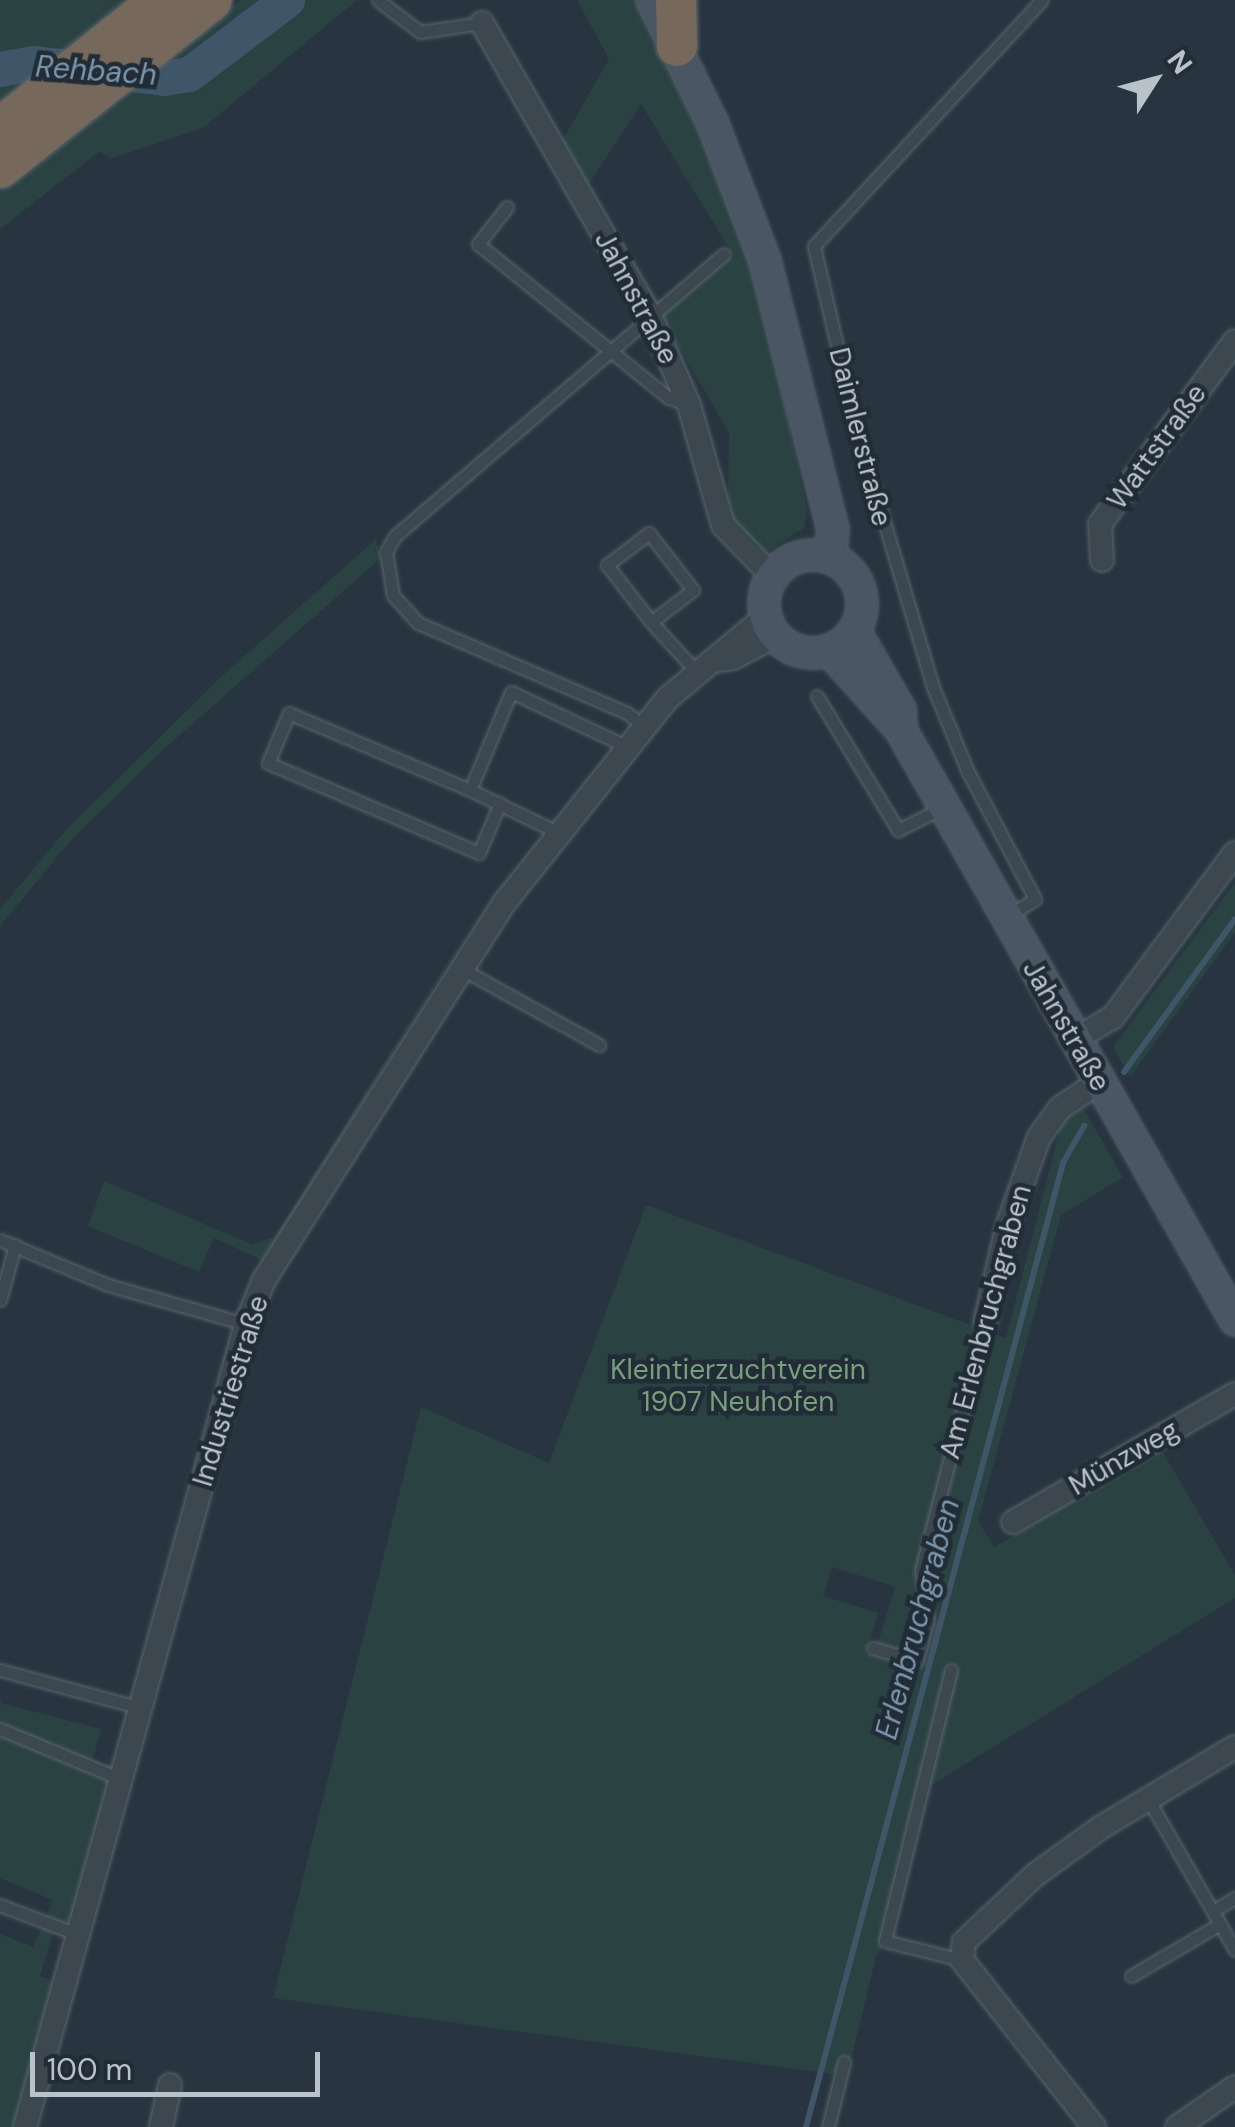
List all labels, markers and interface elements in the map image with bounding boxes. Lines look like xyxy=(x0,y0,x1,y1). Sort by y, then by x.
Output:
north arrow xyxy=(1105,30,1205,130)
text: N xyxy=(1159,43,1201,81)
water label: Rehbach xyxy=(34,49,158,93)
street label: Jahnstraße xyxy=(587,226,685,370)
street label: Daimlerstraße xyxy=(822,344,898,530)
street label: Wattstraße xyxy=(1100,378,1214,516)
street label: Jahnstraße xyxy=(1015,955,1117,1097)
street label: Am Erlenbruchgraben xyxy=(933,1181,1039,1463)
street label: Industriestraße xyxy=(186,1292,276,1490)
park label: Kleintierzuchtverein 1907 Neuhofen xyxy=(610,1353,866,1419)
street label: Münzweg xyxy=(1063,1413,1185,1503)
water label: Erlenbruchgraben xyxy=(869,1495,967,1743)
scale bar xyxy=(35,2032,325,2094)
text: 100 m xyxy=(47,2050,132,2089)

